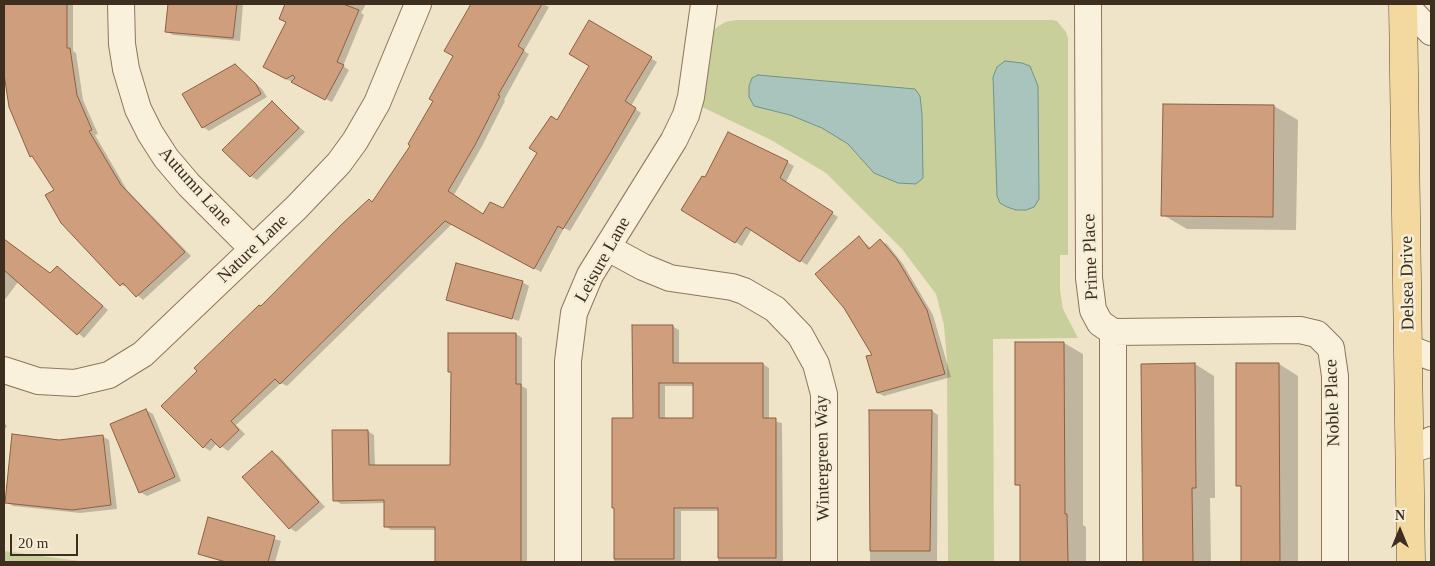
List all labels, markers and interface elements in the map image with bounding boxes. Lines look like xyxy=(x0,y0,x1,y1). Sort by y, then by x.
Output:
street label: Autumn Lane xyxy=(154,143,236,231)
street label: Nature Lane xyxy=(213,210,293,288)
street label: Leisure Lane xyxy=(571,213,635,307)
street label: Prime Place xyxy=(1079,213,1103,301)
street label: Delsea Drive xyxy=(1396,236,1420,330)
street label: Noble Place xyxy=(1321,359,1345,447)
street label: Wintergreen Way xyxy=(811,395,835,521)
north arrow xyxy=(1375,506,1425,556)
text: N xyxy=(1395,508,1405,523)
scale bar xyxy=(12,524,80,556)
text: 20 m xyxy=(18,535,48,551)

